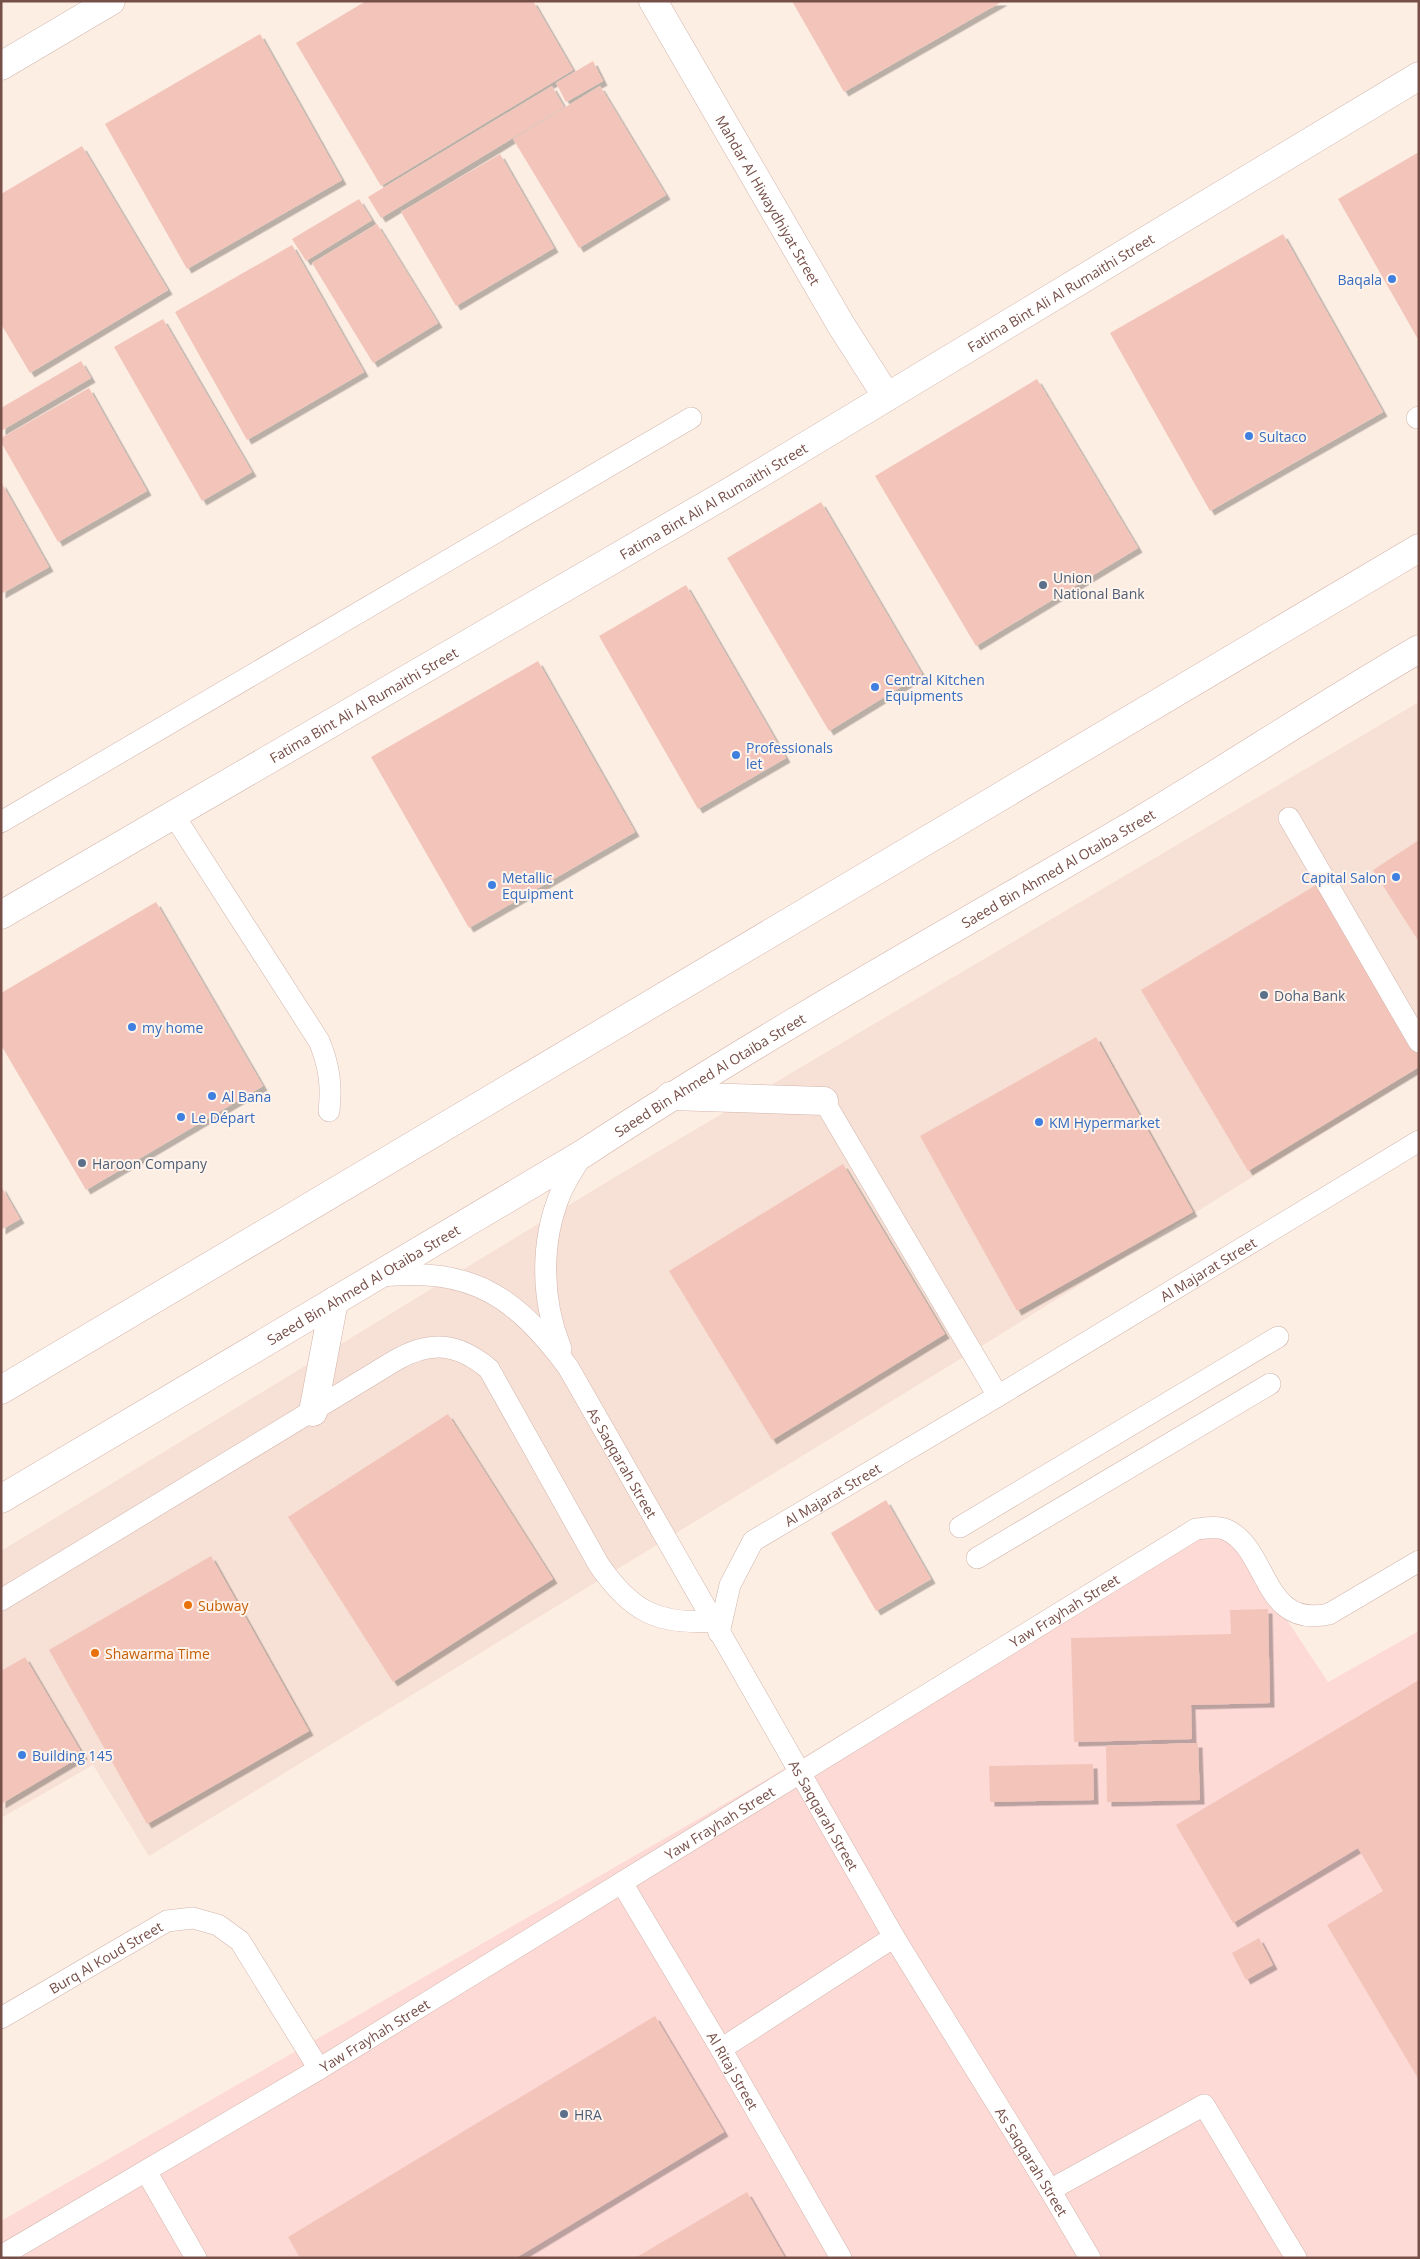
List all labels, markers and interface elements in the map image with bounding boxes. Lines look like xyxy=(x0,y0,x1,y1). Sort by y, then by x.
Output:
street label: Mahdar Al Hiwaydhiyat Street xyxy=(712,111,825,288)
street label: Fatima Bint Ali Al Rumaithi Street xyxy=(964,229,1157,356)
place label: Baqala xyxy=(1338,270,1382,289)
marker: Baqala xyxy=(1386,273,1398,285)
place label: Sultaco xyxy=(1259,427,1307,446)
marker: Sultaco xyxy=(1243,430,1255,442)
street label: Fatima Bint Ali Al Rumaithi Street xyxy=(616,438,811,563)
place label: Union National Bank xyxy=(1053,568,1145,603)
marker: Union National Bank xyxy=(1037,579,1049,591)
street label: Fatima Bint Ali Al Rumaithi Street xyxy=(266,642,461,767)
place label: Central Kitchen Equipments xyxy=(885,670,985,705)
marker: Central Kitchen Equipments xyxy=(869,681,881,693)
place label: Professionals let xyxy=(746,738,833,773)
marker: Professionals let xyxy=(730,749,742,761)
street label: Saeed Bin Ahmed Al Otaiba Street xyxy=(958,804,1158,932)
place label: Metallic Equipment xyxy=(502,868,573,903)
place label: Capital Salon xyxy=(1301,868,1386,887)
marker: Capital Salon xyxy=(1390,871,1402,883)
marker: Metallic Equipment xyxy=(486,879,498,891)
place label: Doha Bank xyxy=(1274,986,1346,1005)
marker: Doha Bank xyxy=(1258,989,1270,1001)
street label: Saeed Bin Ahmed Al Otaiba Street xyxy=(610,1008,809,1141)
place label: my home xyxy=(142,1018,204,1037)
marker: my home xyxy=(126,1021,138,1033)
place label: Al Bana xyxy=(222,1087,271,1106)
marker: Al Bana xyxy=(206,1090,218,1102)
place label: Le Départ xyxy=(191,1108,255,1127)
marker: Le Départ xyxy=(175,1111,187,1123)
place label: KM Hypermarket xyxy=(1049,1113,1160,1132)
marker: KM Hypermarket xyxy=(1033,1116,1045,1128)
place label: Haroon Company xyxy=(92,1154,208,1173)
marker: Haroon Company xyxy=(76,1157,88,1169)
street label: Saeed Bin Ahmed Al Otaiba Street xyxy=(263,1220,463,1349)
street label: Al Majarat Street xyxy=(1156,1232,1259,1305)
street label: As Saqqarah Street xyxy=(584,1404,662,1521)
street label: Al Majarat Street xyxy=(780,1458,884,1530)
street label: Yaw Frayhah Street xyxy=(1006,1569,1123,1651)
place label: Subway xyxy=(198,1596,249,1615)
marker: Subway xyxy=(182,1599,194,1611)
place label: Shawarma Time xyxy=(105,1644,210,1663)
marker: Shawarma Time xyxy=(89,1647,101,1659)
place label: Building 145 xyxy=(32,1746,113,1765)
marker: Building 145 xyxy=(16,1749,28,1761)
street label: As Saqqarah Street xyxy=(785,1756,863,1874)
street label: Yaw Frayhah Street xyxy=(661,1781,778,1864)
street label: Burq Al Koud Street xyxy=(45,1916,166,1998)
street label: Yaw Frayhah Street xyxy=(316,1994,433,2076)
street label: Al Ritaj Street xyxy=(703,2028,763,2113)
street label: As Saqqarah Street xyxy=(992,2103,1073,2219)
place label: HRA xyxy=(574,2105,602,2124)
marker: HRA xyxy=(558,2108,570,2120)

